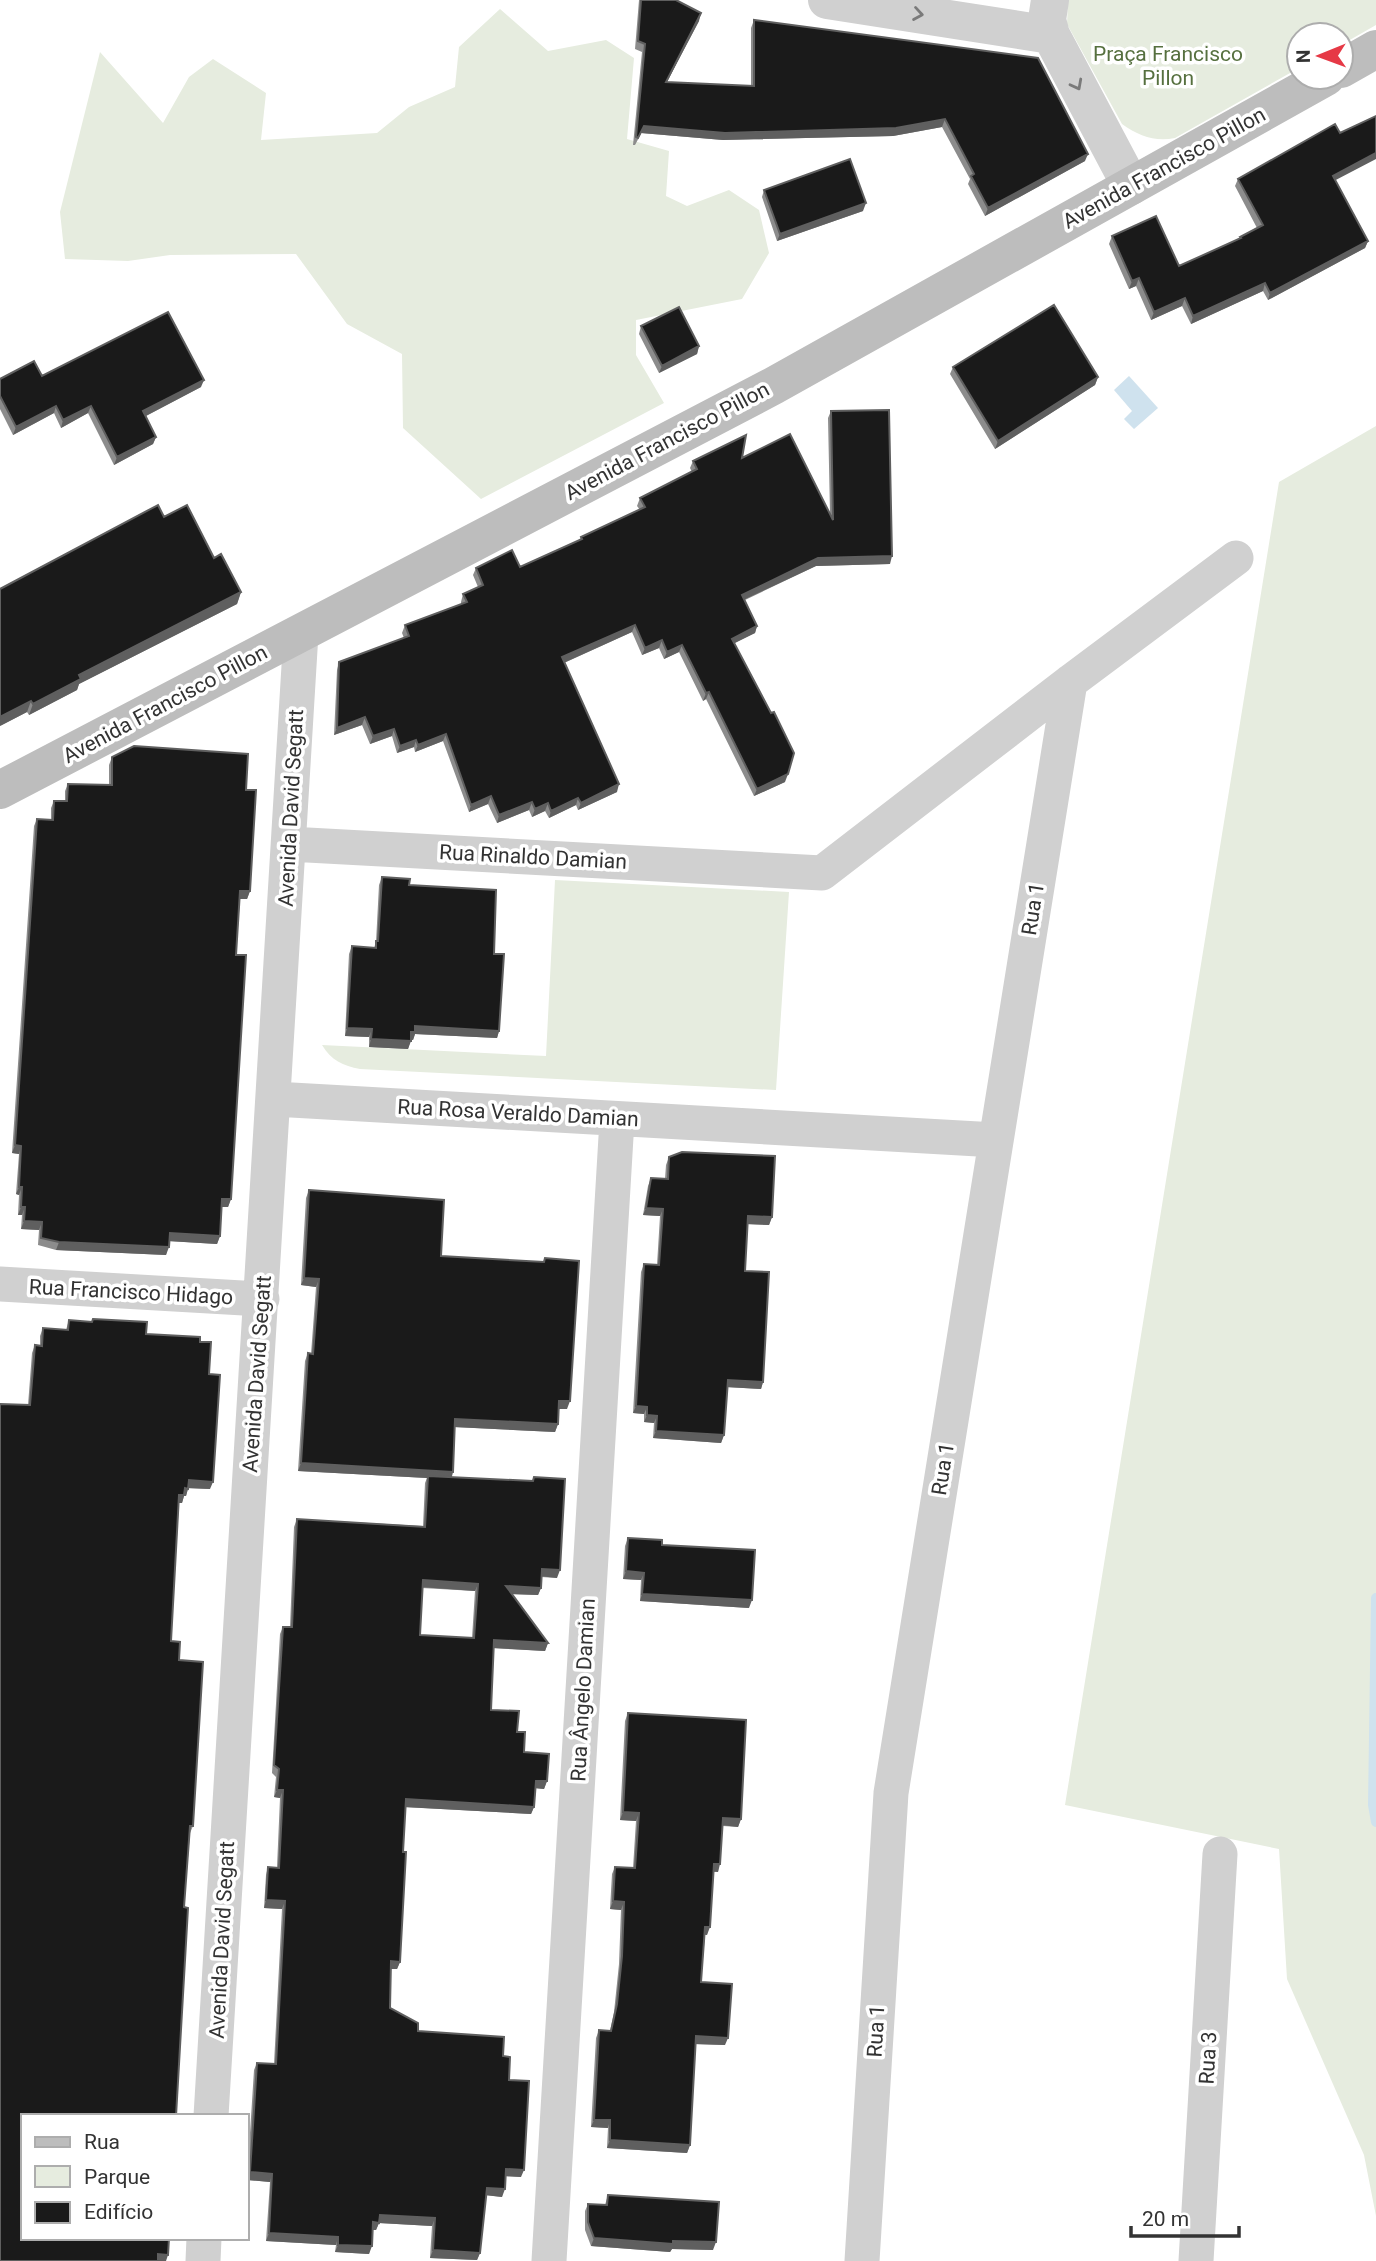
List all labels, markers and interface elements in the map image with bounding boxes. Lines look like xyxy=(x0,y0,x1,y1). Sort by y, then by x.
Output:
one-way arrow xyxy=(913,7,924,22)
north arrow xyxy=(1285,21,1355,91)
park label: Praça Francisco Pillon xyxy=(1093,42,1243,90)
text: N xyxy=(1292,49,1315,63)
one-way arrow xyxy=(1069,78,1083,90)
street label: Avenida Francisco Pillon xyxy=(1059,102,1269,234)
street label: Avenida Francisco Pillon xyxy=(561,377,773,505)
street label: Avenida Francisco Pillon xyxy=(59,640,271,768)
street label: Avenida David Segatt xyxy=(274,709,308,907)
street label: Rua Rinaldo Damian xyxy=(438,840,628,874)
street label: Rua 1 xyxy=(1017,881,1049,937)
street label: Rua Rosa Veraldo Damian xyxy=(397,1095,639,1131)
street label: Rua Francisco Hidago xyxy=(28,1275,234,1309)
street label: Avenida David Segatt xyxy=(238,1275,276,1473)
street label: Rua 1 xyxy=(927,1441,959,1497)
street label: Rua Ângelo Damian xyxy=(566,1598,600,1782)
street label: Avenida David Segatt xyxy=(205,1841,239,2039)
street label: Rua 1 xyxy=(863,2004,889,2058)
street label: Rua 3 xyxy=(1195,2031,1221,2085)
legend xyxy=(21,2114,248,2240)
text: Rua xyxy=(84,2130,120,2154)
text: Parque xyxy=(84,2165,150,2189)
scale bar xyxy=(1131,2194,1240,2238)
text: Edifício xyxy=(84,2200,153,2224)
text: 20 m xyxy=(1142,2207,1189,2231)

